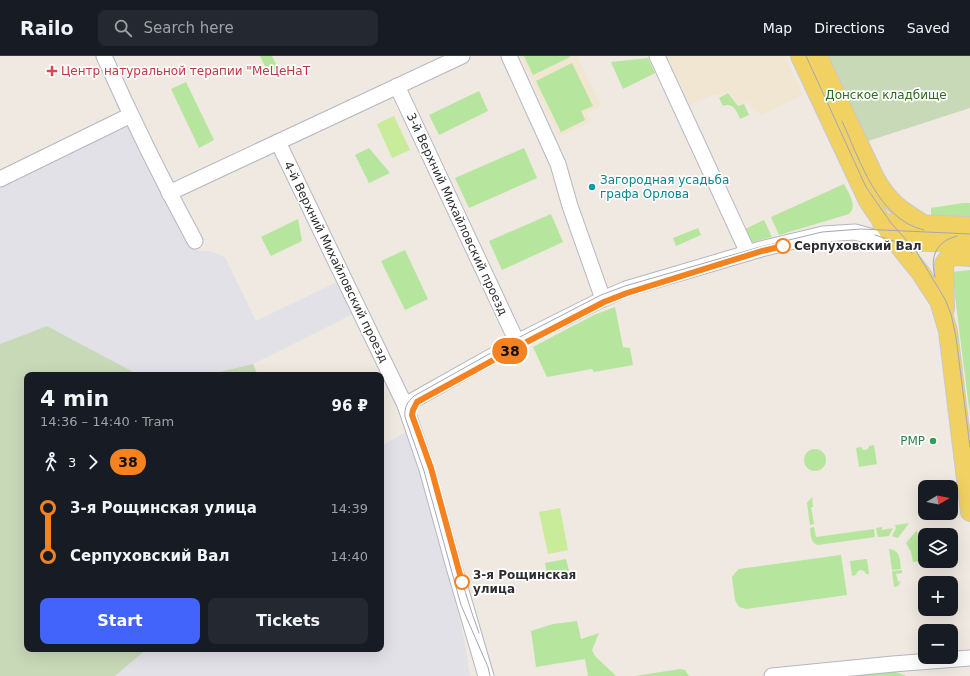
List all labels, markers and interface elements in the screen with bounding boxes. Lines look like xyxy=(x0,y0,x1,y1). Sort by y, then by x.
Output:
search box xyxy=(98,10,378,46)
text: Railo xyxy=(20,17,74,39)
icon: search xyxy=(112,17,134,39)
text: Search here xyxy=(144,19,234,37)
text: Map xyxy=(763,20,792,36)
text: Directions xyxy=(814,20,885,36)
text: Saved xyxy=(907,20,950,36)
place label: Центр натуральной терапии "МеЦеНаТ xyxy=(61,64,311,78)
marker: Центр натуральной терапии "МеЦеНаТ xyxy=(46,65,58,77)
park label: Донское кладбище xyxy=(825,88,947,102)
street label: 3-й Верхний Михайловский проезд xyxy=(404,111,510,317)
street label: 4-й Верхний Михайловский проезд xyxy=(281,159,391,365)
place label: Загородная усадьба графа Орлова xyxy=(600,173,729,201)
marker: Загородная усадьба графа Орлова xyxy=(587,182,597,192)
marker: Серпуховский Вал xyxy=(775,238,791,254)
place label: Серпуховский Вал xyxy=(794,239,922,253)
line badge: 38 xyxy=(492,338,528,364)
text: 38 xyxy=(500,343,520,359)
text: 4 min xyxy=(40,386,109,411)
text: 96 ₽ xyxy=(331,397,368,415)
text: 14:36 – 14:40 · Tram xyxy=(40,414,174,429)
place label: PMP xyxy=(900,434,925,448)
marker: PMP xyxy=(928,436,938,446)
icon: walk xyxy=(40,451,62,473)
icon: forward xyxy=(82,451,104,473)
text: 38 xyxy=(118,454,138,470)
text: 3 xyxy=(68,455,76,470)
north arrow xyxy=(918,480,958,520)
map controls xyxy=(918,480,958,664)
text: 3-я Рощинская улица xyxy=(70,499,257,517)
text: 14:39 xyxy=(331,501,368,516)
button: layers xyxy=(918,528,958,568)
text: Серпуховский Вал xyxy=(70,547,229,565)
text: 14:40 xyxy=(331,549,368,564)
place label: 3-я Рощинская улица xyxy=(473,568,576,596)
marker: 3-я Рощинская улица xyxy=(454,574,470,590)
button: + xyxy=(918,576,958,616)
button: Start xyxy=(40,598,200,644)
button: Tickets xyxy=(208,598,368,644)
button: − xyxy=(918,624,958,664)

